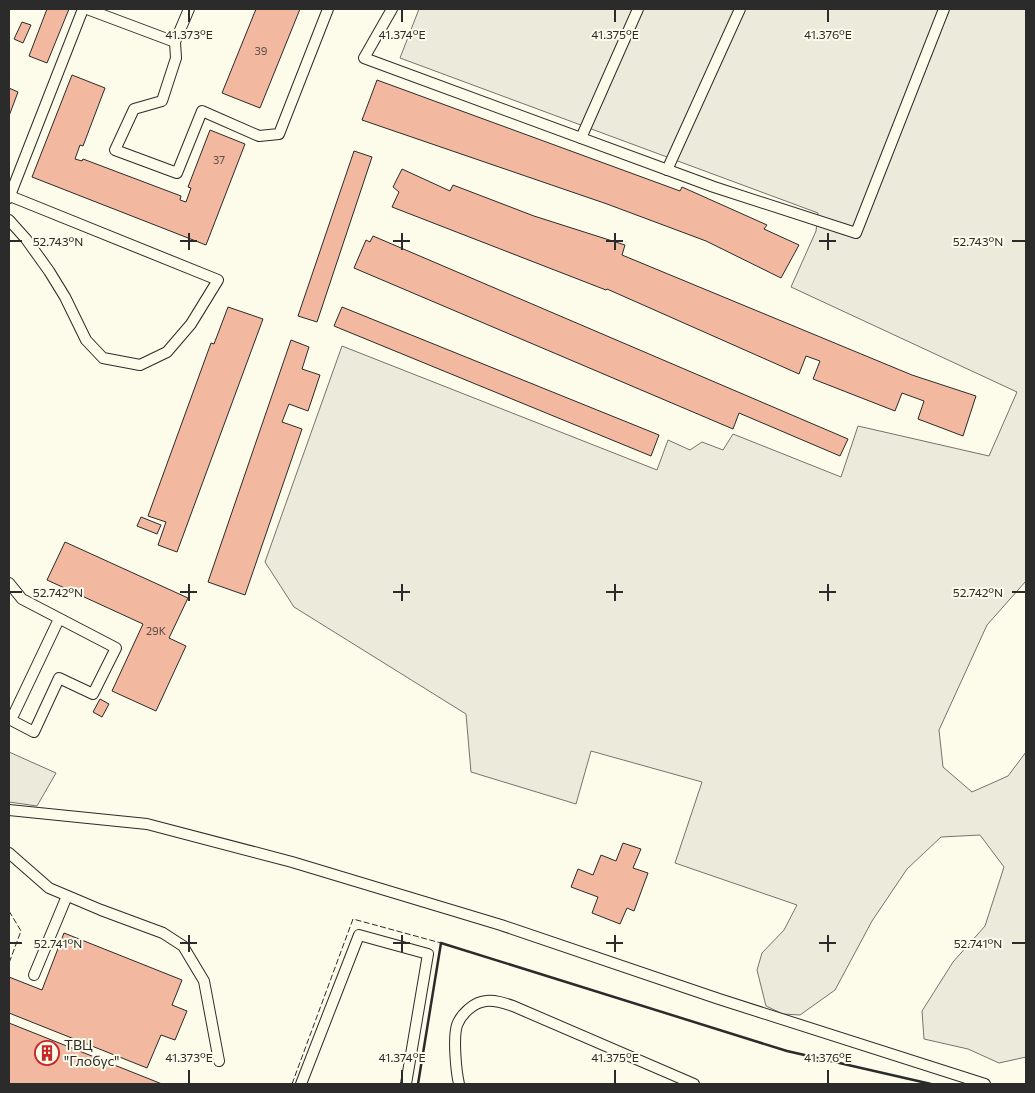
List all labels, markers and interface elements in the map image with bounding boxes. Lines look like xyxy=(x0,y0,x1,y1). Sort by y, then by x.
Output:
text: 41.373°E xyxy=(165,27,213,41)
text: 41.374°E xyxy=(378,27,426,41)
text: 41.375°E xyxy=(591,27,639,41)
text: 41.376°E xyxy=(804,27,852,41)
house number: 39 xyxy=(255,44,268,57)
house number: 37 xyxy=(213,153,225,166)
text: 52.743°N xyxy=(33,234,83,248)
text: 52.743°N xyxy=(953,234,1003,248)
text: 52.742°N xyxy=(33,585,83,599)
text: 52.742°N xyxy=(953,585,1003,599)
house number: 29К xyxy=(146,624,167,637)
text: 52.741°N xyxy=(34,936,82,950)
text: 52.741°N xyxy=(954,936,1002,950)
place label: ТВЦ "Глобус" xyxy=(64,1036,120,1069)
building icon: ТВЦ "Глобус" xyxy=(34,1040,60,1066)
text: 41.373°E xyxy=(165,1050,213,1064)
text: 41.374°E xyxy=(378,1050,426,1064)
text: 41.375°E xyxy=(591,1050,639,1064)
text: 41.376°E xyxy=(804,1050,852,1064)

